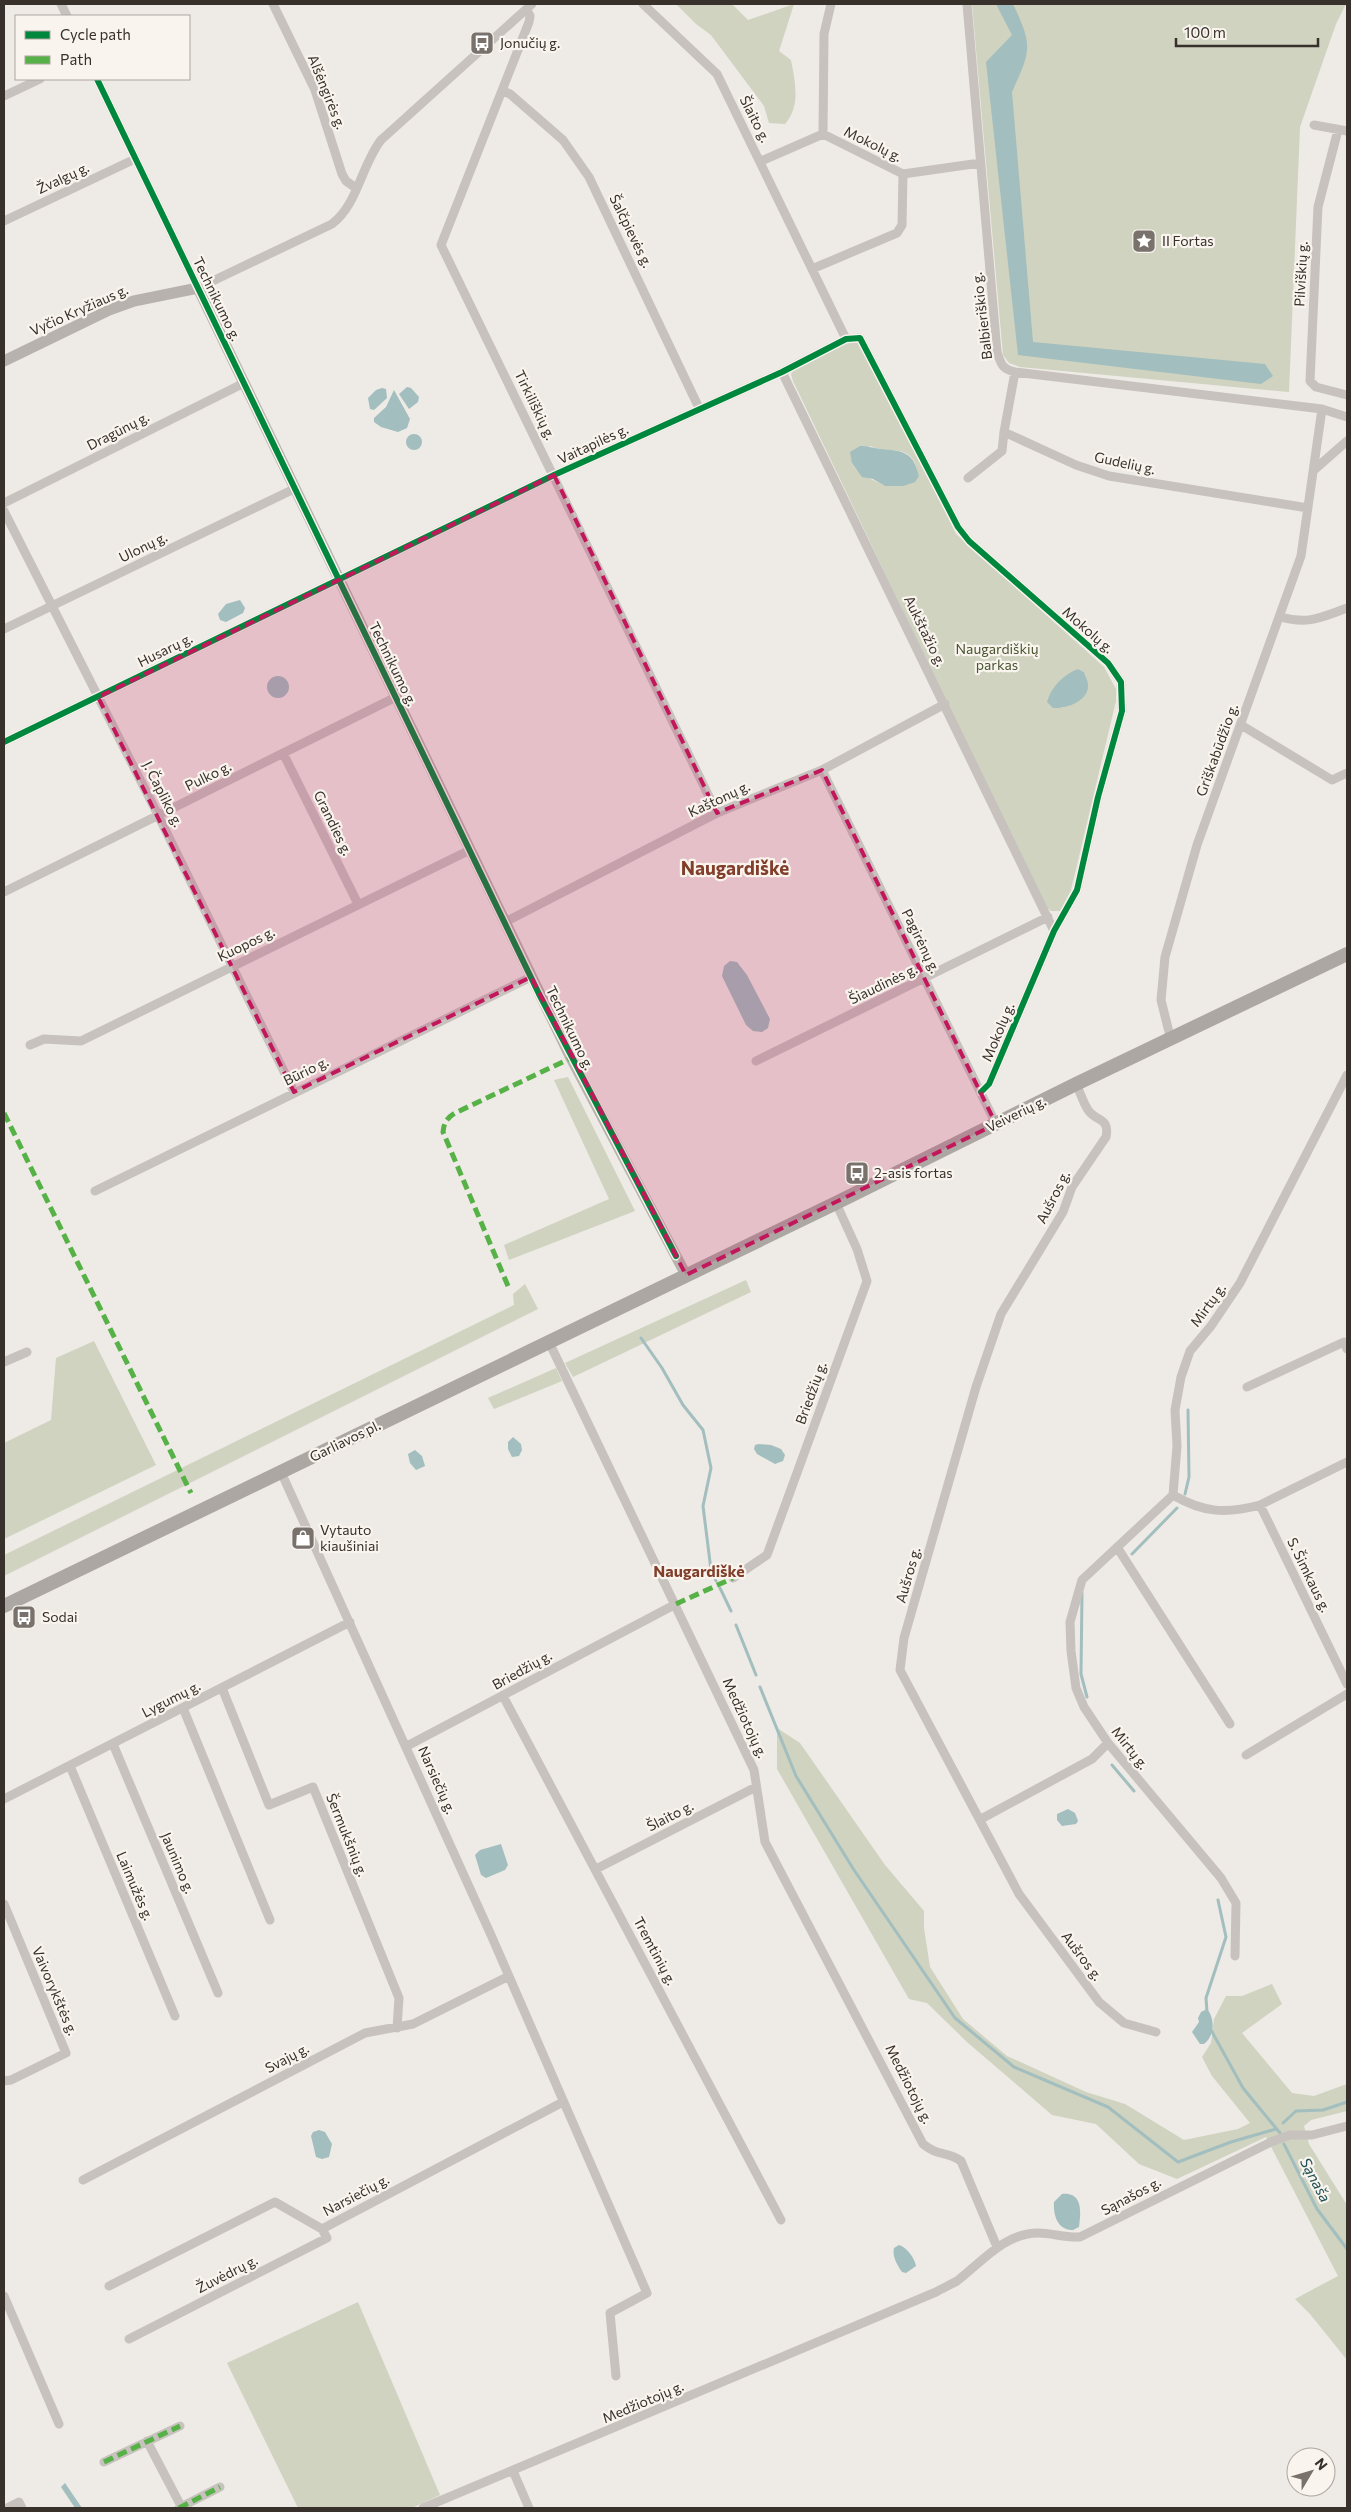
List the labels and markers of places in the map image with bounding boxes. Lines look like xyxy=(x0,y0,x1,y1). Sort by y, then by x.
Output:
bus stop icon: Jonučių g. xyxy=(469,30,495,56)
place label: Jonučių g. xyxy=(500,34,560,51)
place icon: II Fortas xyxy=(1131,228,1157,254)
place label: II Fortas xyxy=(1162,232,1214,249)
bus stop icon: 2-asis fortas xyxy=(844,1160,870,1186)
place label: 2-asis fortas xyxy=(874,1164,953,1181)
place label: Vytauto kiaušiniai xyxy=(320,1521,379,1554)
shop icon: Vytauto kiaušiniai xyxy=(290,1525,316,1551)
bus stop icon: Sodai xyxy=(11,1604,37,1630)
place label: Sodai xyxy=(42,1608,78,1625)

